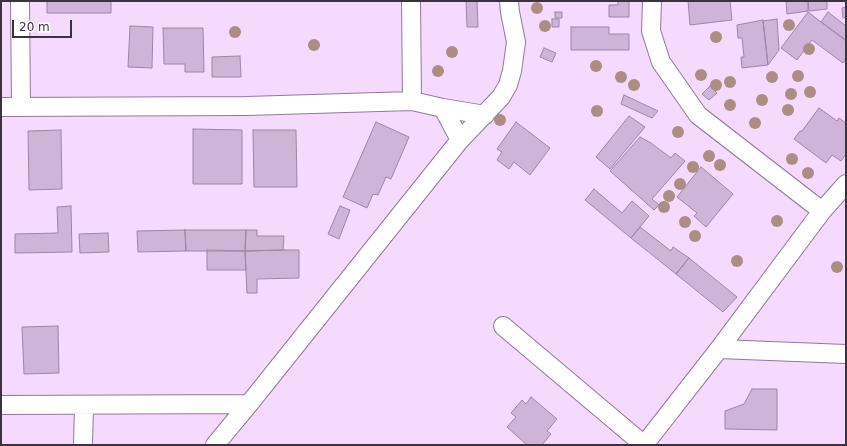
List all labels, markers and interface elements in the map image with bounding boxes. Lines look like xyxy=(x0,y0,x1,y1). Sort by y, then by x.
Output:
scale bar xyxy=(14,12,74,38)
text: 20 m xyxy=(19,20,50,34)

